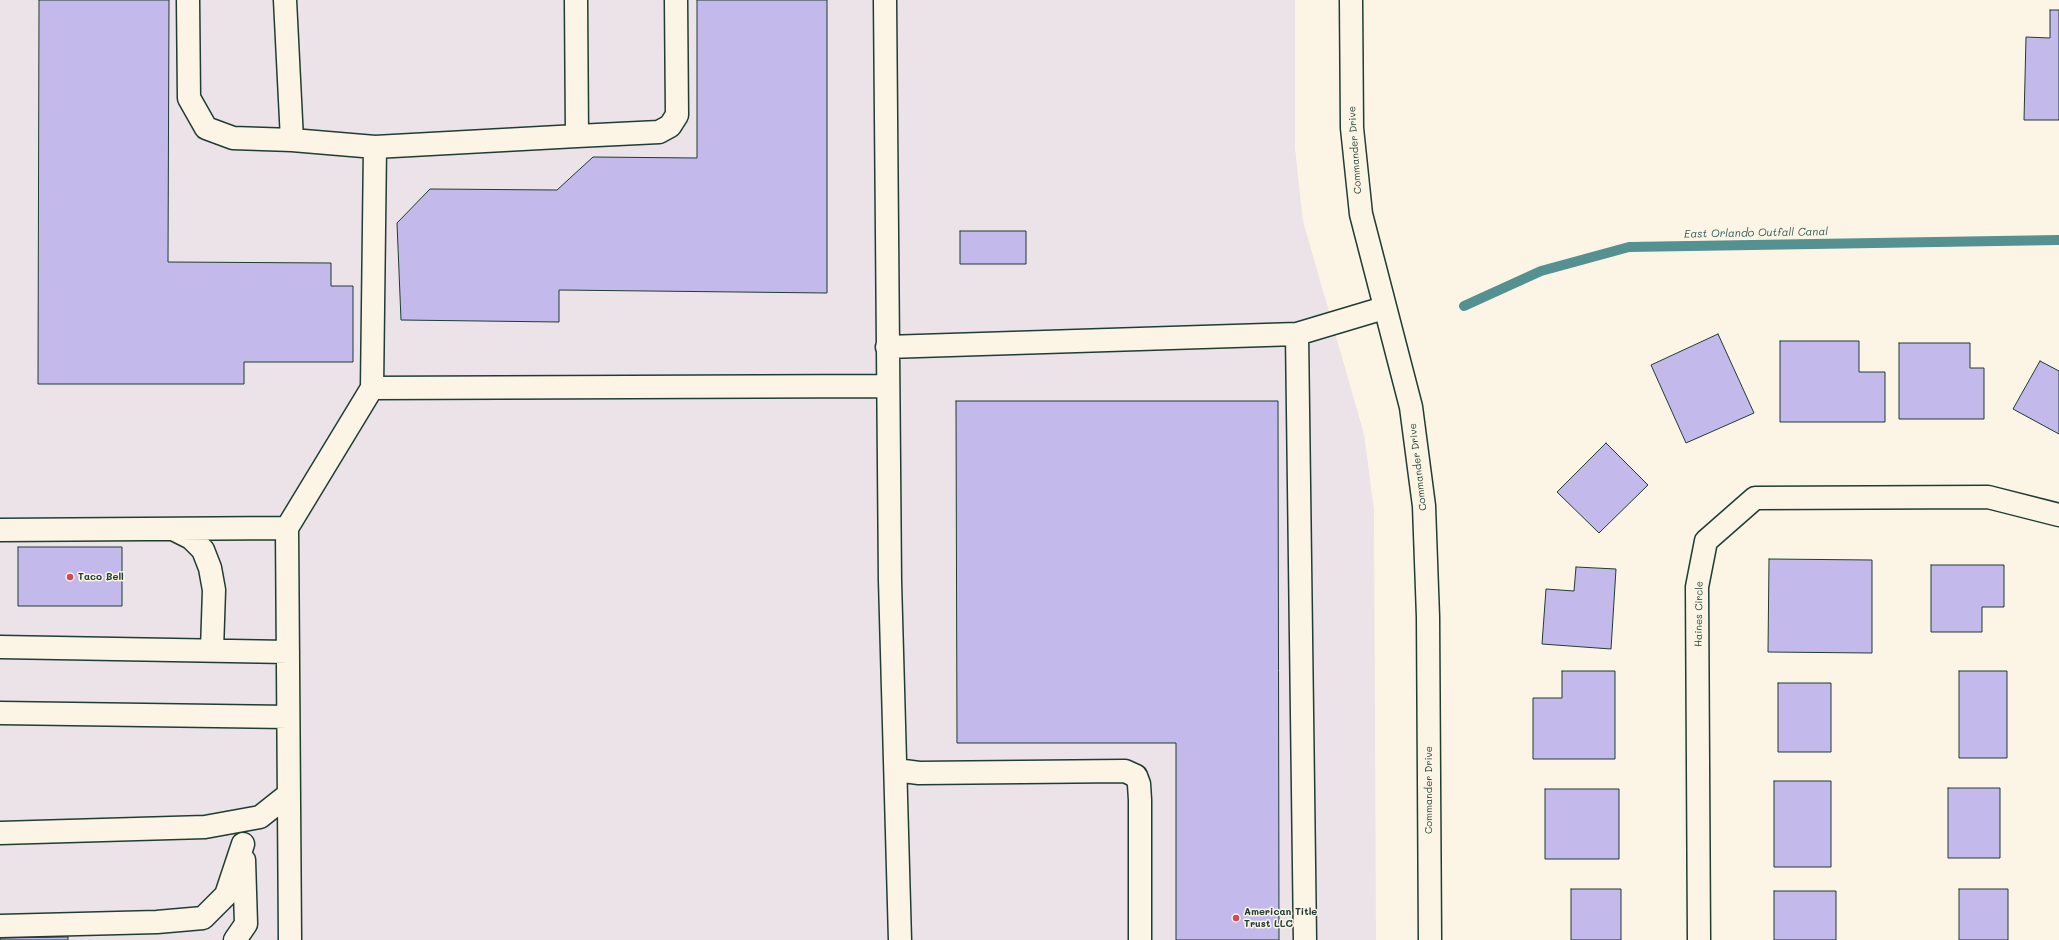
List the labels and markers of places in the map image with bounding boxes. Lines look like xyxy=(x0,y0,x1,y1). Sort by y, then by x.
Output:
place label: Taco Bell xyxy=(78,571,124,583)
marker: Taco Bell xyxy=(65,572,75,582)
place label: American Title Trust LLC xyxy=(1244,906,1317,930)
marker: American Title Trust LLC xyxy=(1231,913,1241,923)

